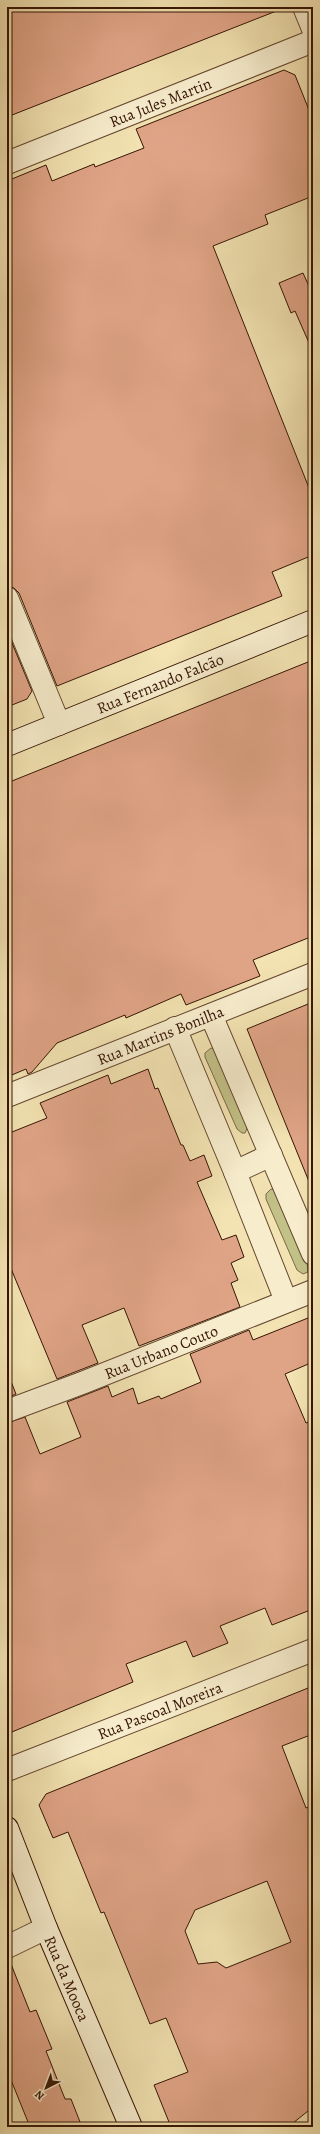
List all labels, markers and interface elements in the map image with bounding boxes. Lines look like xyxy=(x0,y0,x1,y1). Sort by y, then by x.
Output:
street label: Rua Jules Martin xyxy=(106,72,215,133)
street label: Rua Fernando Falcão xyxy=(94,648,227,720)
street label: Rua Martins Bonilha xyxy=(94,1001,228,1071)
street label: Rua Urbano Couto xyxy=(101,1320,221,1385)
street label: Rua Pascoal Moreira xyxy=(94,1676,226,1745)
street label: Rua da Mooca xyxy=(39,1932,95,2025)
north arrow xyxy=(26,2068,66,2108)
text: N xyxy=(32,2087,48,2103)

